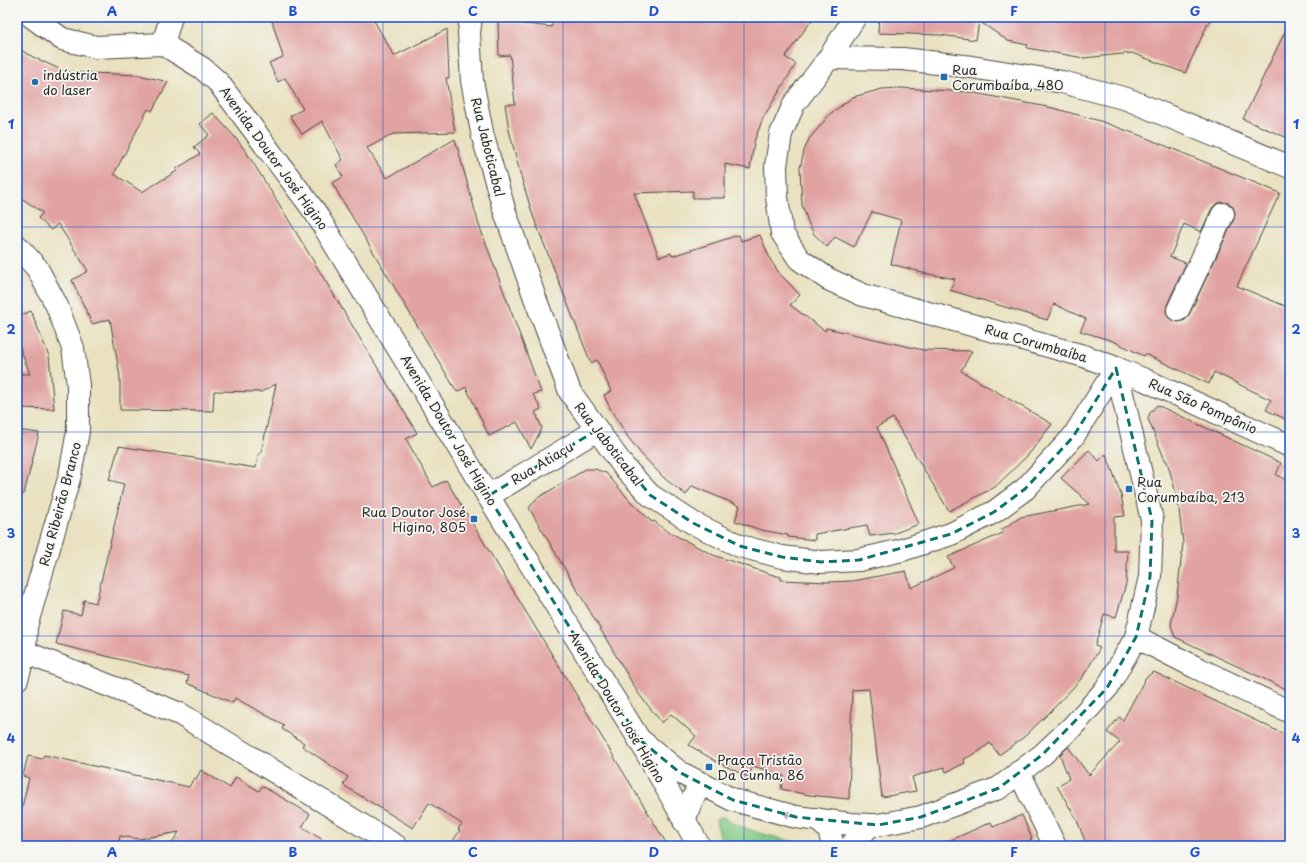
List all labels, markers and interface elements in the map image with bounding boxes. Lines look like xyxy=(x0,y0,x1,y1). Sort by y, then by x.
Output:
text: A xyxy=(107,1,117,20)
text: B xyxy=(289,1,298,20)
text: C xyxy=(468,1,478,20)
text: D xyxy=(649,1,659,20)
text: E xyxy=(830,1,838,20)
text: F xyxy=(1010,1,1018,20)
text: G xyxy=(1190,1,1200,20)
place label: Rua Corumbaíba, 480 xyxy=(952,60,1064,94)
place label: indústria do laser xyxy=(43,65,99,99)
marker: Rua Corumbaíba, 480 xyxy=(939,72,949,82)
marker: indústria do laser xyxy=(30,77,40,87)
street label: Avenida Doutor José Higino xyxy=(216,82,333,233)
street label: Rua Jaboticabal xyxy=(467,95,510,198)
text: 1 xyxy=(8,114,14,133)
text: 1 xyxy=(1293,114,1299,133)
text: 2 xyxy=(6,319,16,338)
street label: Rua Corumbaíba xyxy=(983,319,1091,367)
text: 2 xyxy=(1291,319,1301,338)
street label: Avenida Doutor José Higino xyxy=(397,350,502,509)
street label: Rua São Pompônio xyxy=(1146,373,1260,438)
street label: Rua Jaboticabal xyxy=(571,398,648,490)
street label: Rua Atiaçu xyxy=(507,436,577,489)
street label: Rua Ribeirão Branco xyxy=(34,440,85,568)
place label: Rua Corumbaíba, 213 xyxy=(1137,472,1245,506)
marker: Rua Corumbaíba, 213 xyxy=(1124,484,1134,494)
place label: Rua Doutor José Higino, 805 xyxy=(362,502,466,536)
marker: Rua Doutor José Higino, 805 xyxy=(469,514,479,524)
text: 3 xyxy=(7,523,16,542)
text: 3 xyxy=(1292,523,1301,542)
street label: Avenida Doutor José Higino xyxy=(565,627,670,786)
text: 4 xyxy=(7,728,16,747)
text: 4 xyxy=(1292,728,1301,747)
place label: Praça Tristão Da Cunha, 86 xyxy=(717,750,804,784)
marker: Praça Tristão Da Cunha, 86 xyxy=(704,762,714,772)
one-way arrow xyxy=(784,811,797,819)
text: A xyxy=(107,842,117,861)
text: B xyxy=(289,842,298,861)
text: C xyxy=(468,842,478,861)
text: D xyxy=(649,842,659,861)
text: E xyxy=(830,842,838,861)
text: F xyxy=(1010,842,1018,861)
text: G xyxy=(1190,842,1200,861)

